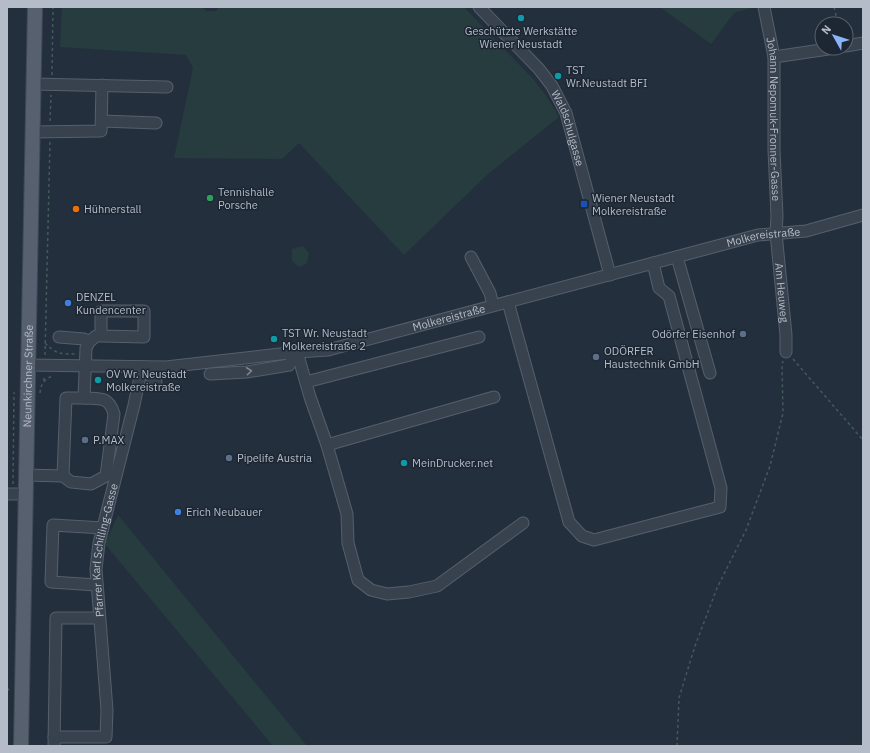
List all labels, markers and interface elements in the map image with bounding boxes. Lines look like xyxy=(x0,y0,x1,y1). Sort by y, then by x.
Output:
marker: Geschützte Werkstätte Wiener Neustadt xyxy=(516,13,526,23)
north arrow xyxy=(814,16,854,56)
text: N xyxy=(818,22,834,37)
place label: Geschützte Werkstätte Wiener Neustadt xyxy=(465,24,577,51)
street label: Johann Nepomuk-Fronner-Gasse xyxy=(763,36,783,201)
place label: TST Wr.Neustadt BFI xyxy=(566,63,648,90)
marker: TST Wr.Neustadt BFI xyxy=(553,71,563,81)
street label: Waldschulgasse xyxy=(548,88,587,168)
place label: Tennishalle Porsche xyxy=(218,185,274,212)
place label: Wiener Neustadt Molkereistraße xyxy=(592,191,675,218)
marker: Tennishalle Porsche xyxy=(205,193,215,203)
marker: Wiener Neustadt Molkereistraße xyxy=(579,199,589,209)
place label: Hühnerstall xyxy=(84,202,142,216)
marker: Hühnerstall xyxy=(71,204,81,214)
street label: Molkereistraße xyxy=(725,225,801,250)
street label: Am Heuweg xyxy=(772,262,792,323)
place label: DENZEL Kundencenter xyxy=(76,290,146,317)
marker: DENZEL Kundencenter xyxy=(63,298,73,308)
street label: Molkereistraße xyxy=(411,301,487,334)
street label: Neunkirchner Straße xyxy=(20,325,36,428)
place label: TST Wr. Neustadt Molkereistraße 2 xyxy=(282,326,367,353)
place label: Odörfer Eisenhof xyxy=(652,327,735,341)
marker: Odörfer Eisenhof xyxy=(738,329,748,339)
marker: TST Wr. Neustadt Molkereistraße 2 xyxy=(269,334,279,344)
place label: ODÖRFER Haustechnik GmbH xyxy=(604,344,700,371)
marker: ODÖRFER Haustechnik GmbH xyxy=(591,352,601,362)
place label: OV Wr. Neustadt Molkereistraße xyxy=(106,367,187,394)
one-way arrow xyxy=(246,367,252,376)
marker: OV Wr. Neustadt Molkereistraße xyxy=(93,375,103,385)
place label: P.MAX xyxy=(93,433,125,447)
marker: P.MAX xyxy=(80,435,90,445)
place label: Pipelife Austria xyxy=(237,451,312,465)
marker: Pipelife Austria xyxy=(224,453,234,463)
place label: MeinDrucker.net xyxy=(412,456,493,470)
marker: MeinDrucker.net xyxy=(399,458,409,468)
street label: Pfarrer Karl Schilling-Gasse xyxy=(89,482,121,618)
place label: Erich Neubauer xyxy=(186,505,262,519)
marker: Erich Neubauer xyxy=(173,507,183,517)

